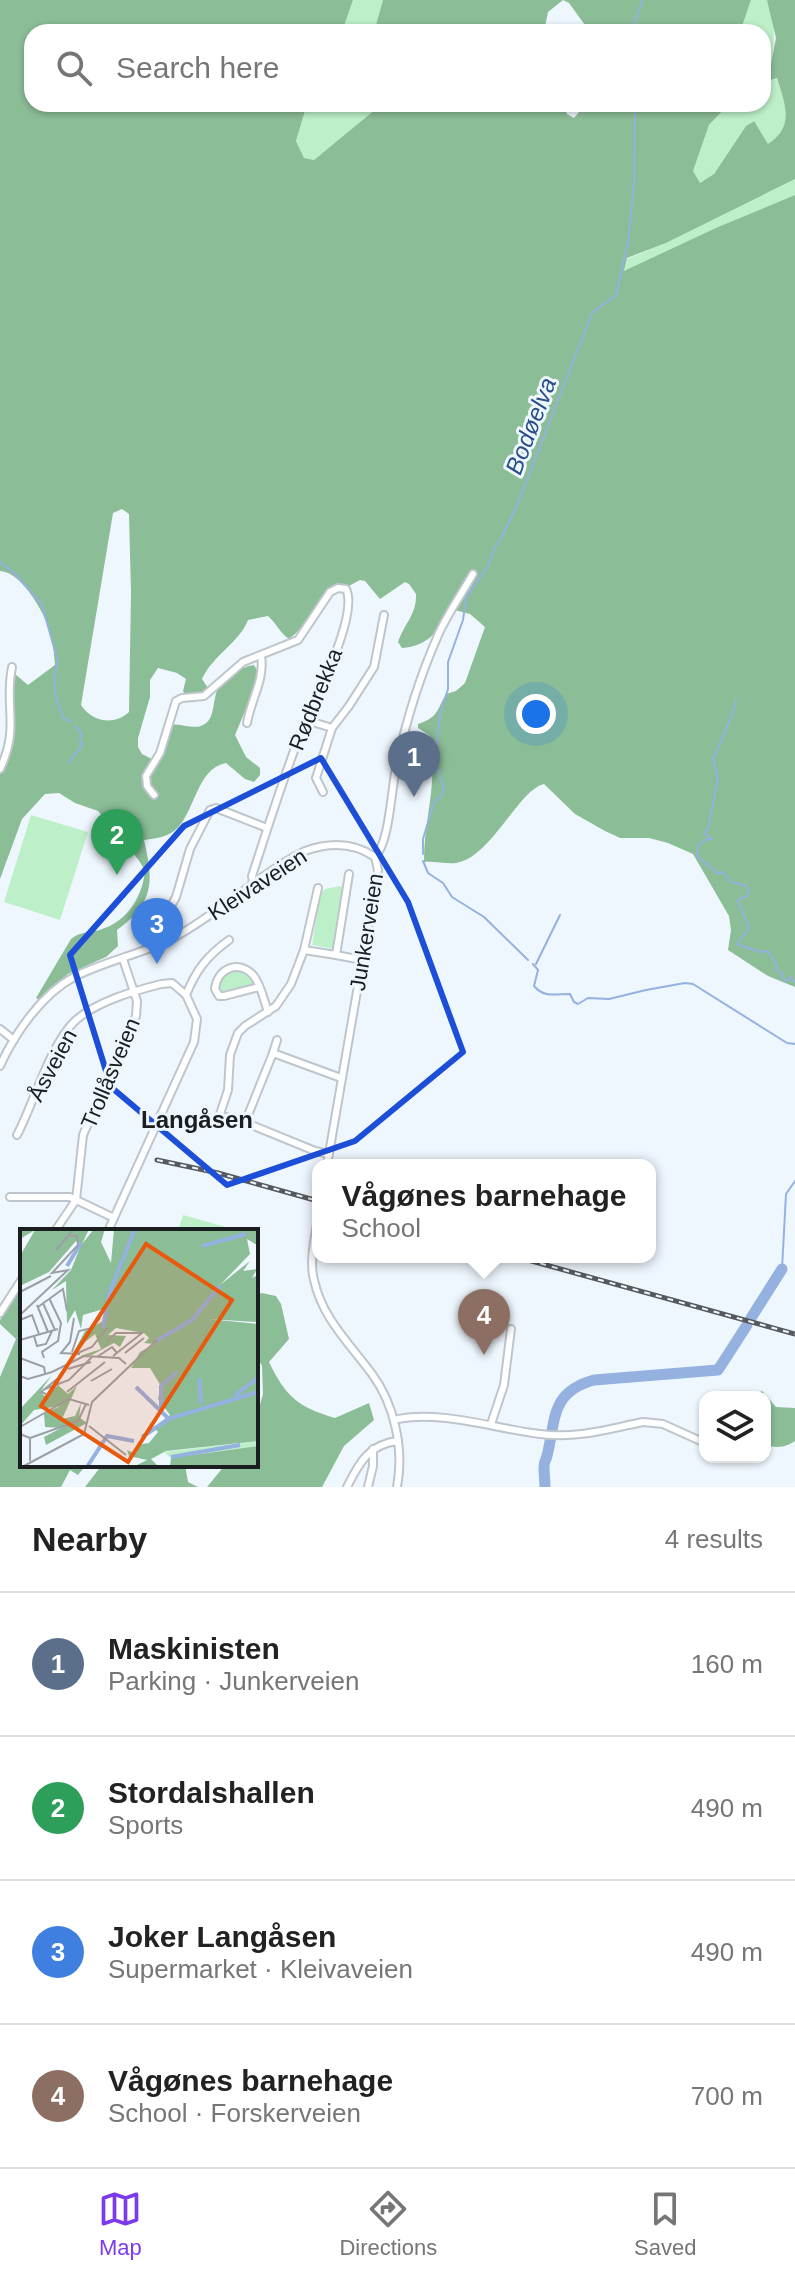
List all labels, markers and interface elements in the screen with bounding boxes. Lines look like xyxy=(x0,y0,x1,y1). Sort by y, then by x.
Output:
search box xyxy=(24,24,771,112)
icon: search xyxy=(52,46,96,90)
text: Search here xyxy=(116,51,279,84)
water label: Bodøelva xyxy=(500,374,561,478)
street label: Rødbrekka xyxy=(284,644,347,754)
your location xyxy=(516,694,556,734)
pin: 1 xyxy=(388,731,440,797)
pin: 2 xyxy=(91,809,143,875)
street label: Kleivaveien xyxy=(203,843,311,926)
street label: Junkerveien xyxy=(345,872,388,993)
pin: 3 xyxy=(131,898,183,964)
street label: Trollåsveien xyxy=(76,1014,145,1132)
street label: Åsveien xyxy=(23,1025,82,1106)
district label: Langåsen xyxy=(141,1106,253,1133)
popup xyxy=(312,1159,656,1263)
text: Vågønes barnehage xyxy=(341,1179,627,1212)
text: School xyxy=(341,1213,421,1243)
inset map xyxy=(20,1229,258,1467)
pin: 4 xyxy=(458,1289,510,1355)
map controls xyxy=(699,1391,771,1463)
button: layers xyxy=(699,1391,771,1463)
text: Nearby xyxy=(32,1520,147,1558)
text: 4 results xyxy=(665,1524,763,1554)
text: Maskinisten xyxy=(108,1632,280,1665)
text: 1 xyxy=(51,1649,65,1679)
text: 160 m xyxy=(691,1649,763,1679)
text: Parking · Junkerveien xyxy=(108,1666,359,1696)
text: Stordalshallen xyxy=(108,1776,315,1809)
text: 2 xyxy=(51,1793,65,1823)
text: 490 m xyxy=(691,1793,763,1823)
text: Sports xyxy=(108,1810,183,1840)
text: Joker Langåsen xyxy=(108,1920,336,1953)
text: 3 xyxy=(51,1937,65,1967)
text: 490 m xyxy=(691,1937,763,1967)
text: Supermarket · Kleivaveien xyxy=(108,1954,413,1984)
text: Vågønes barnehage xyxy=(108,2064,393,2097)
text: 4 xyxy=(51,2081,65,2111)
text: 700 m xyxy=(691,2081,763,2111)
text: School · Forskerveien xyxy=(108,2098,361,2128)
tab: Map xyxy=(98,2187,142,2261)
tab: Directions xyxy=(339,2187,437,2261)
tab: Saved xyxy=(634,2187,697,2261)

